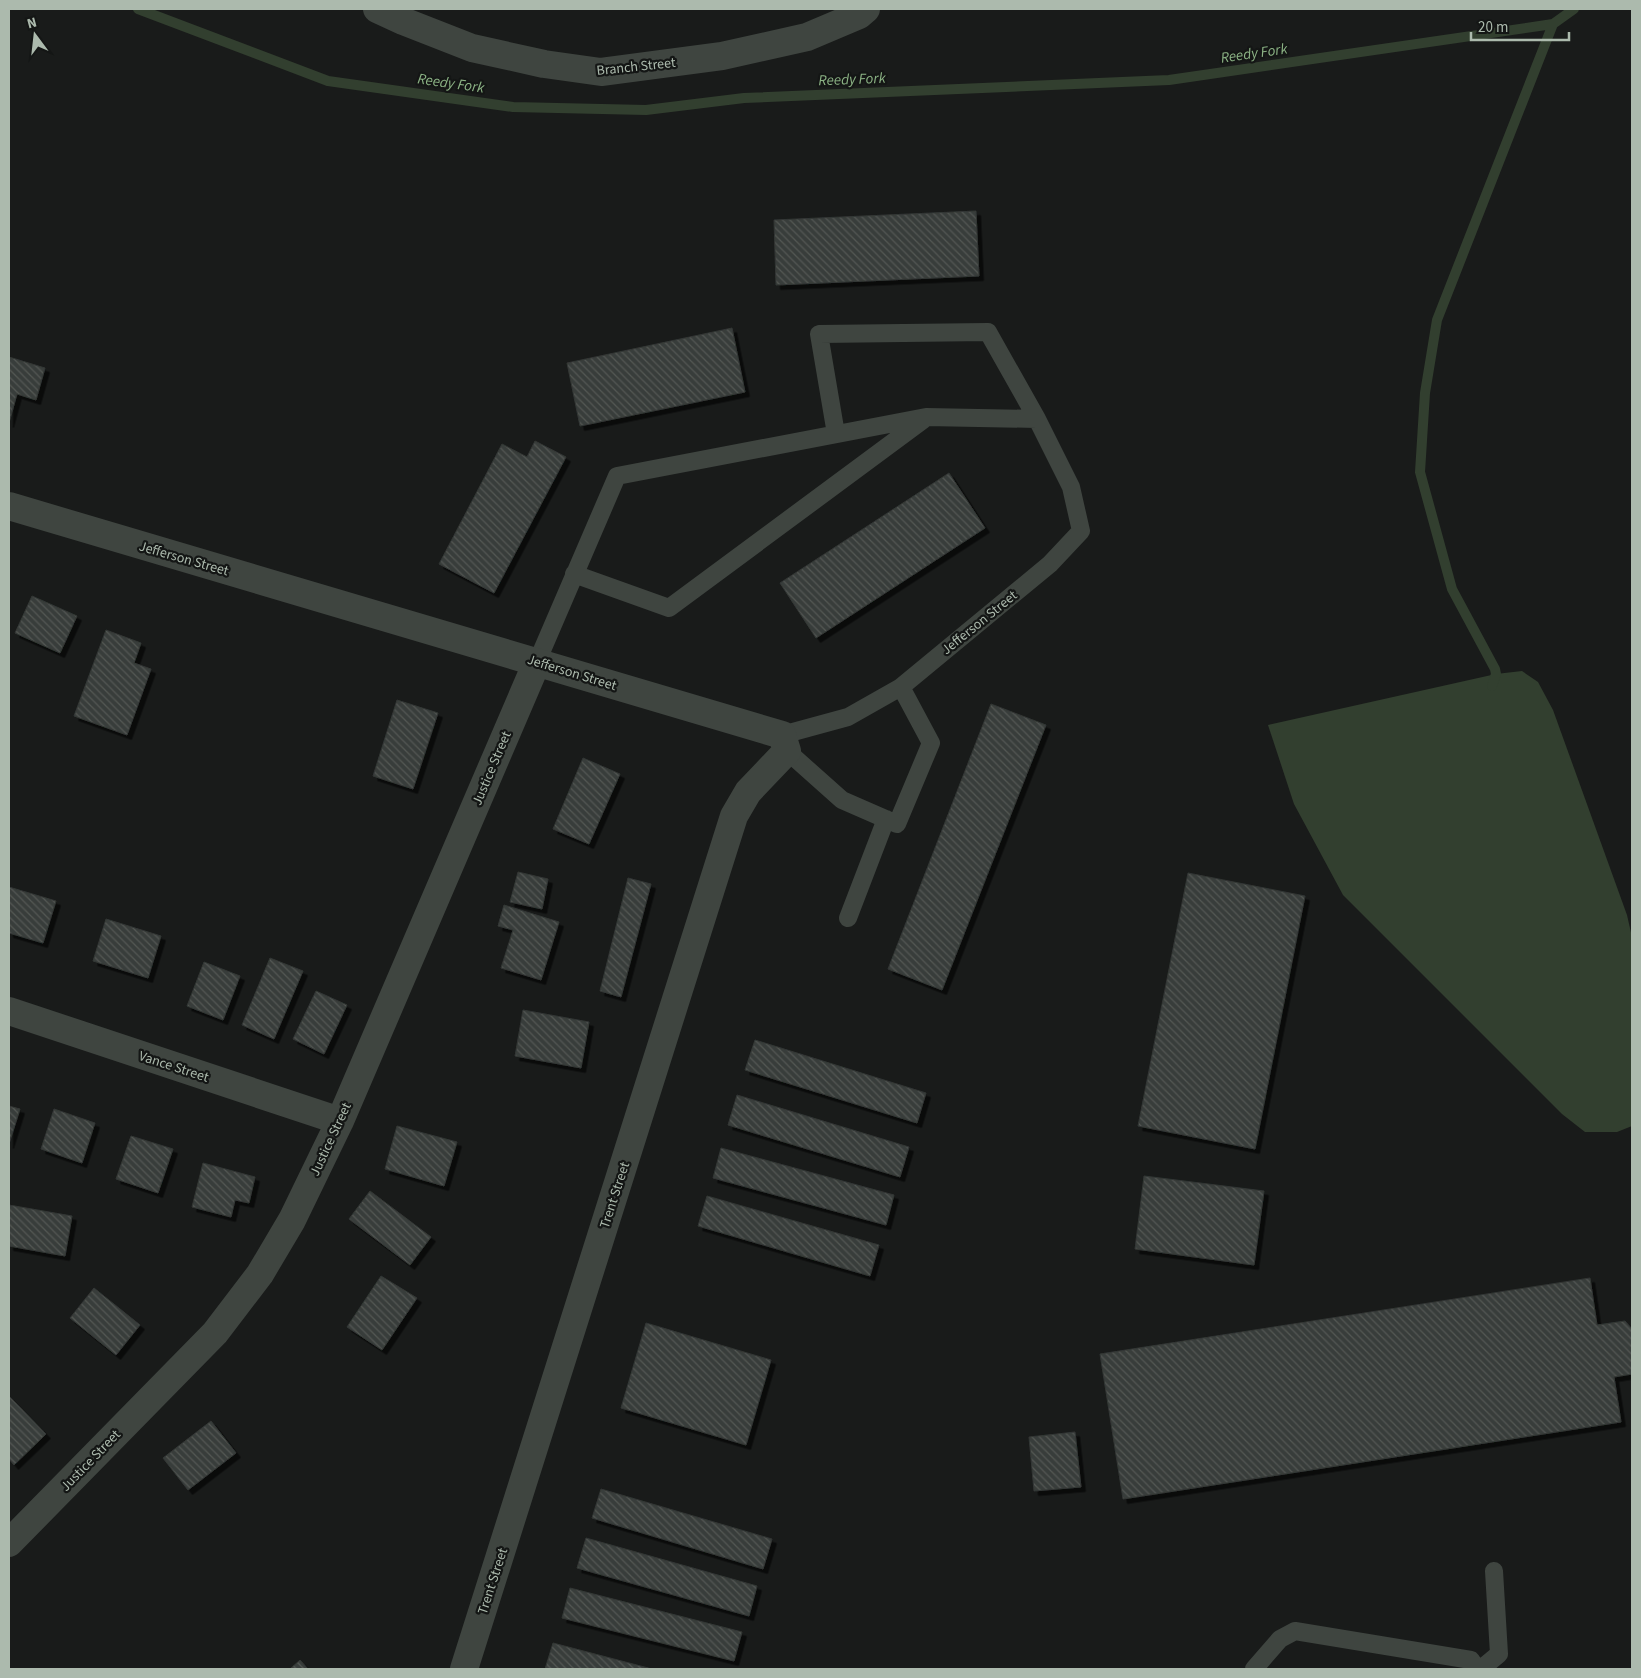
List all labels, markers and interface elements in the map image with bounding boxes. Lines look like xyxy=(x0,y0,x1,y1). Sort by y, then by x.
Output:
north arrow xyxy=(10,10,60,60)
scale bar xyxy=(1471,10,1568,42)
text: N xyxy=(25,13,39,34)
text: 20 m xyxy=(1478,17,1508,38)
water label: Reedy Fork xyxy=(1219,38,1290,69)
street label: Branch Street xyxy=(596,53,677,81)
water label: Reedy Fork xyxy=(416,68,487,99)
water label: Reedy Fork xyxy=(818,68,887,91)
street label: Jefferson Street xyxy=(137,537,231,581)
street label: Jefferson Street xyxy=(937,586,1022,660)
street label: Jefferson Street xyxy=(525,650,619,696)
street label: Justice Street xyxy=(467,728,517,809)
street label: Vance Street xyxy=(136,1046,212,1088)
street label: Justice Street xyxy=(305,1099,357,1179)
street label: Trent Street xyxy=(595,1159,635,1231)
street label: Justice Street xyxy=(56,1425,126,1496)
street label: Trent Street xyxy=(473,1545,513,1617)

